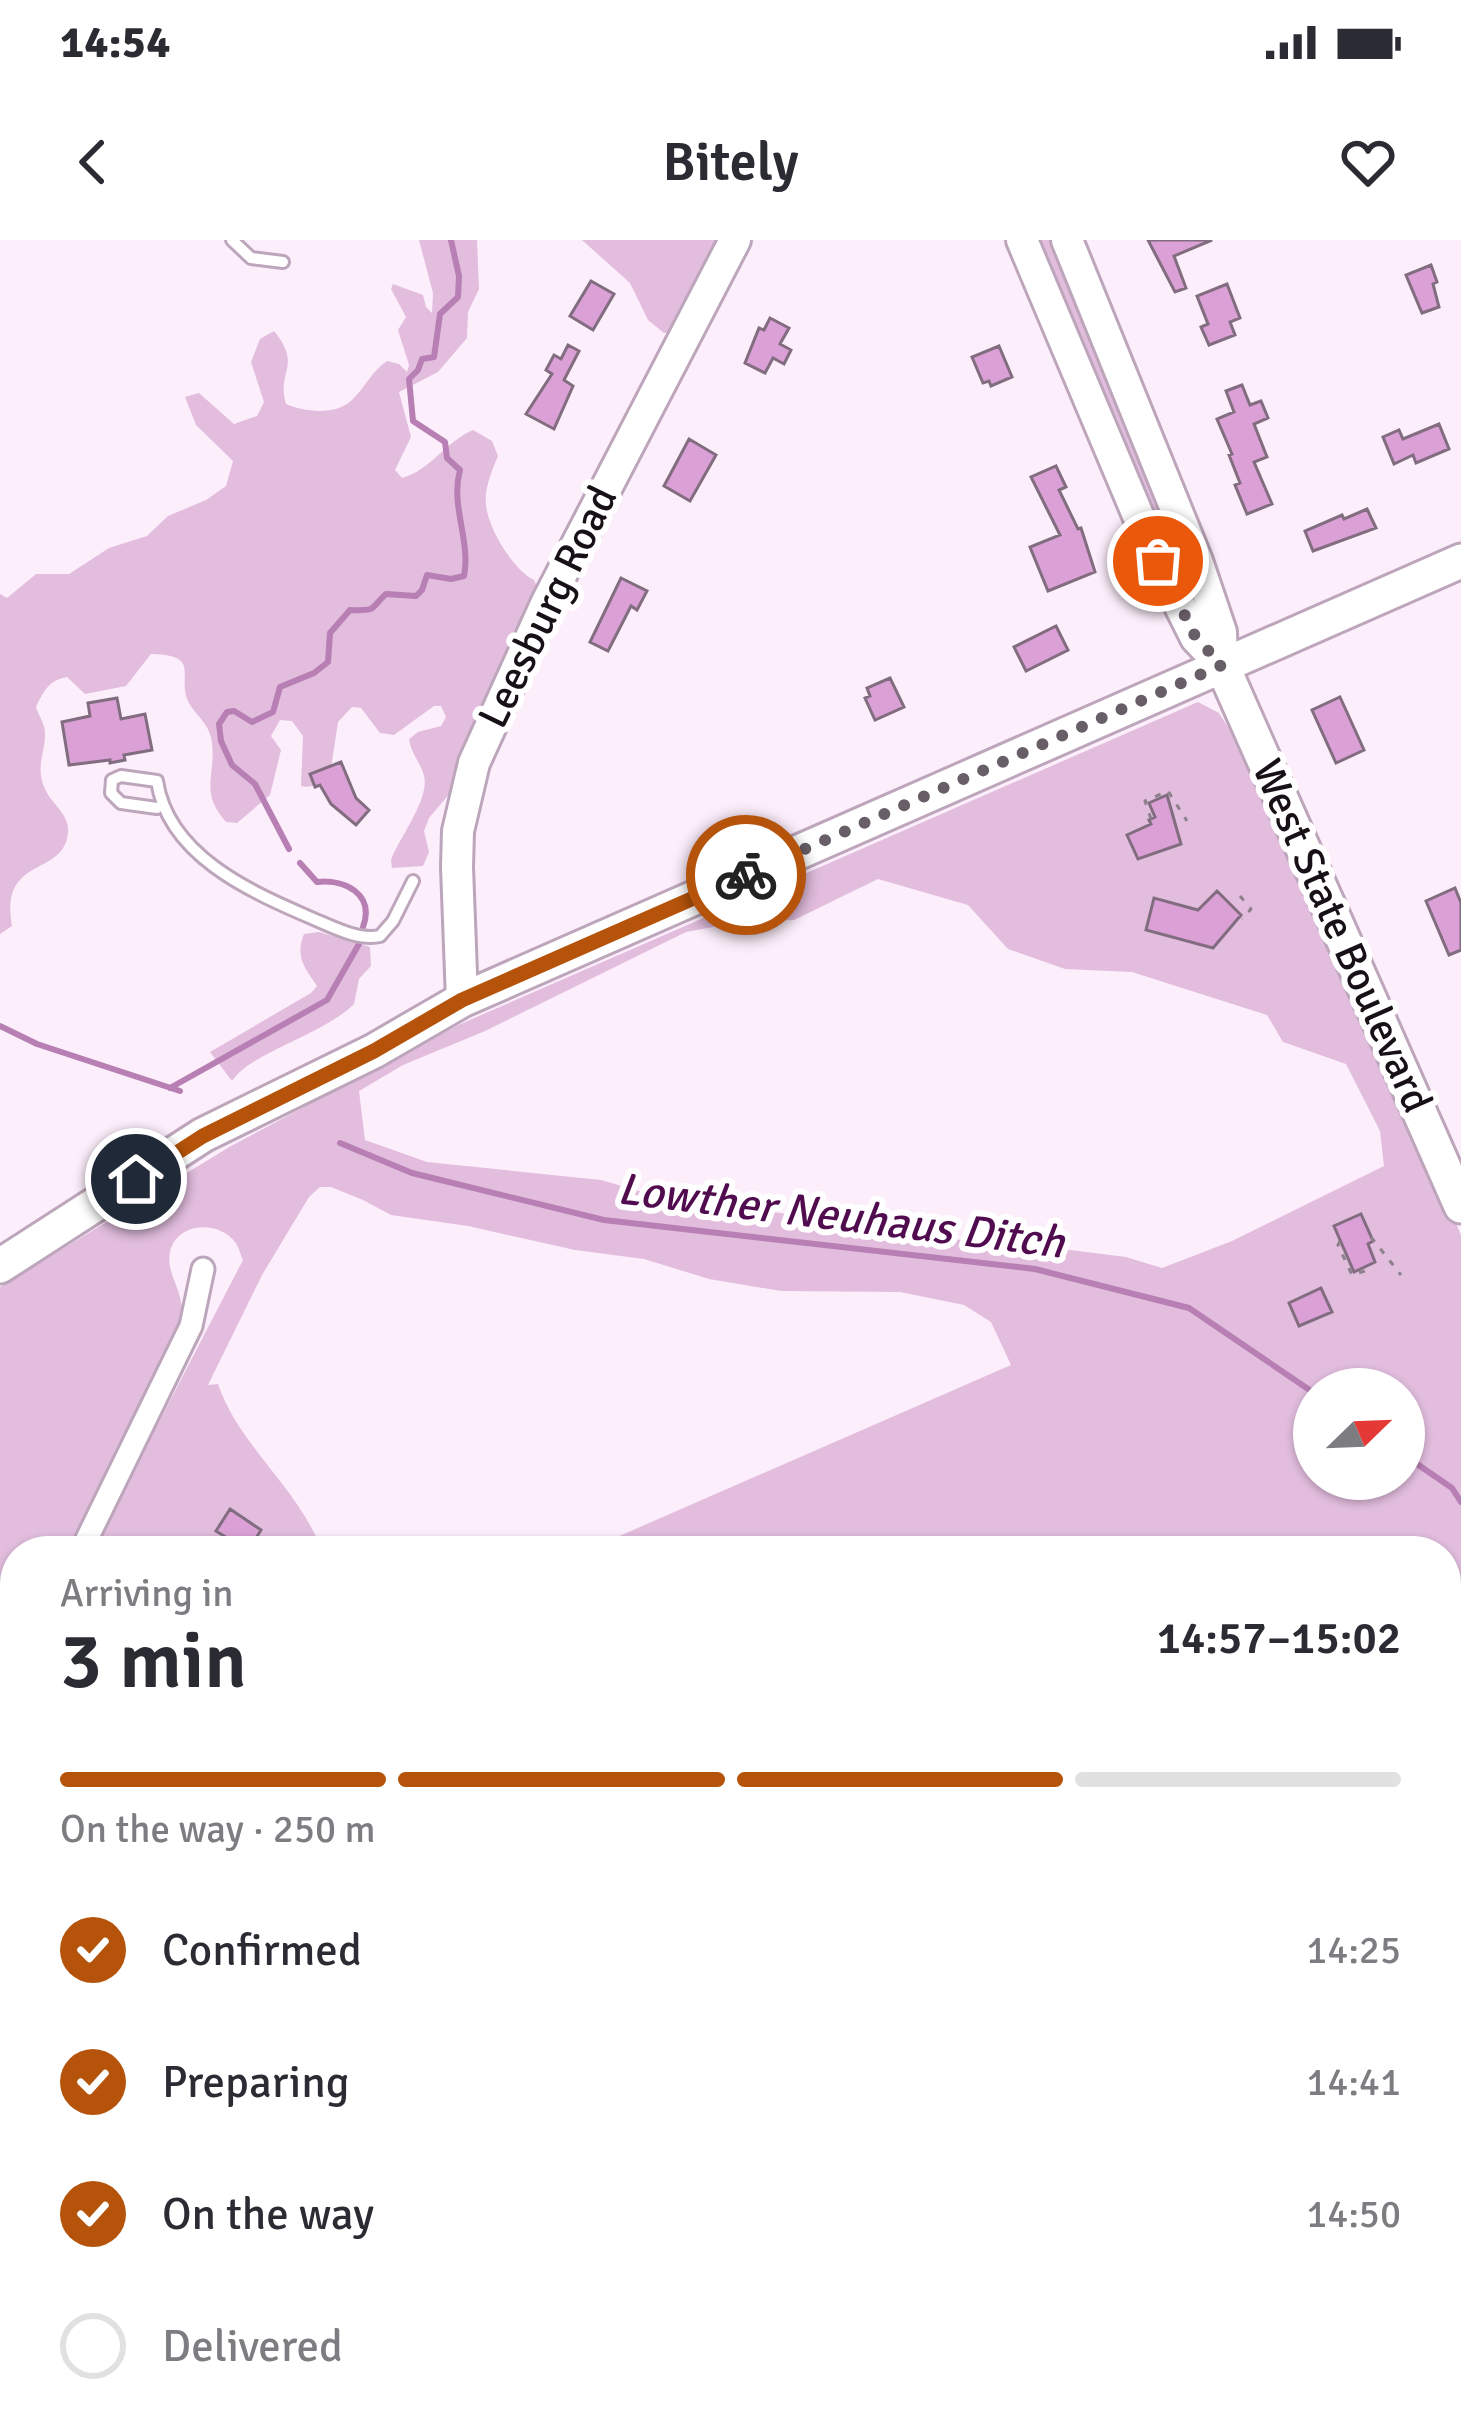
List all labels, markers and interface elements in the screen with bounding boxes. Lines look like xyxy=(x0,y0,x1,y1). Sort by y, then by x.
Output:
text: 14:54 xyxy=(60,15,170,70)
icon: back xyxy=(60,129,126,195)
text: Bitely xyxy=(663,129,798,196)
icon: heart xyxy=(1335,129,1401,195)
street label: Leesburg Road xyxy=(467,478,629,736)
pin xyxy=(1107,510,1209,612)
icon: bag xyxy=(1125,528,1191,594)
street label: West State Boulevard xyxy=(1241,752,1443,1120)
courier xyxy=(686,815,806,935)
icon: bike xyxy=(713,842,779,908)
pin xyxy=(85,1128,187,1230)
icon: home xyxy=(103,1146,169,1212)
water label: Lowther Neuhaus Ditch xyxy=(615,1161,1069,1271)
north arrow xyxy=(1293,1368,1425,1500)
map controls xyxy=(1293,1368,1425,1500)
text: Arriving in xyxy=(60,1569,234,1617)
text: 14:57–15:02 xyxy=(1157,1611,1401,1666)
text: 3 min xyxy=(60,1614,247,1710)
text: On the way · 250 m xyxy=(60,1805,376,1853)
icon: check xyxy=(60,1917,126,1983)
text: Confirmed xyxy=(162,1923,362,1978)
text: 14:25 xyxy=(1306,1926,1401,1974)
icon: check xyxy=(60,2049,126,2115)
text: Preparing xyxy=(162,2055,350,2110)
text: 14:41 xyxy=(1306,2058,1401,2106)
icon: check xyxy=(60,2181,126,2247)
text: On the way xyxy=(162,2187,374,2242)
text: 14:50 xyxy=(1306,2190,1401,2238)
text: Delivered xyxy=(162,2319,343,2374)

